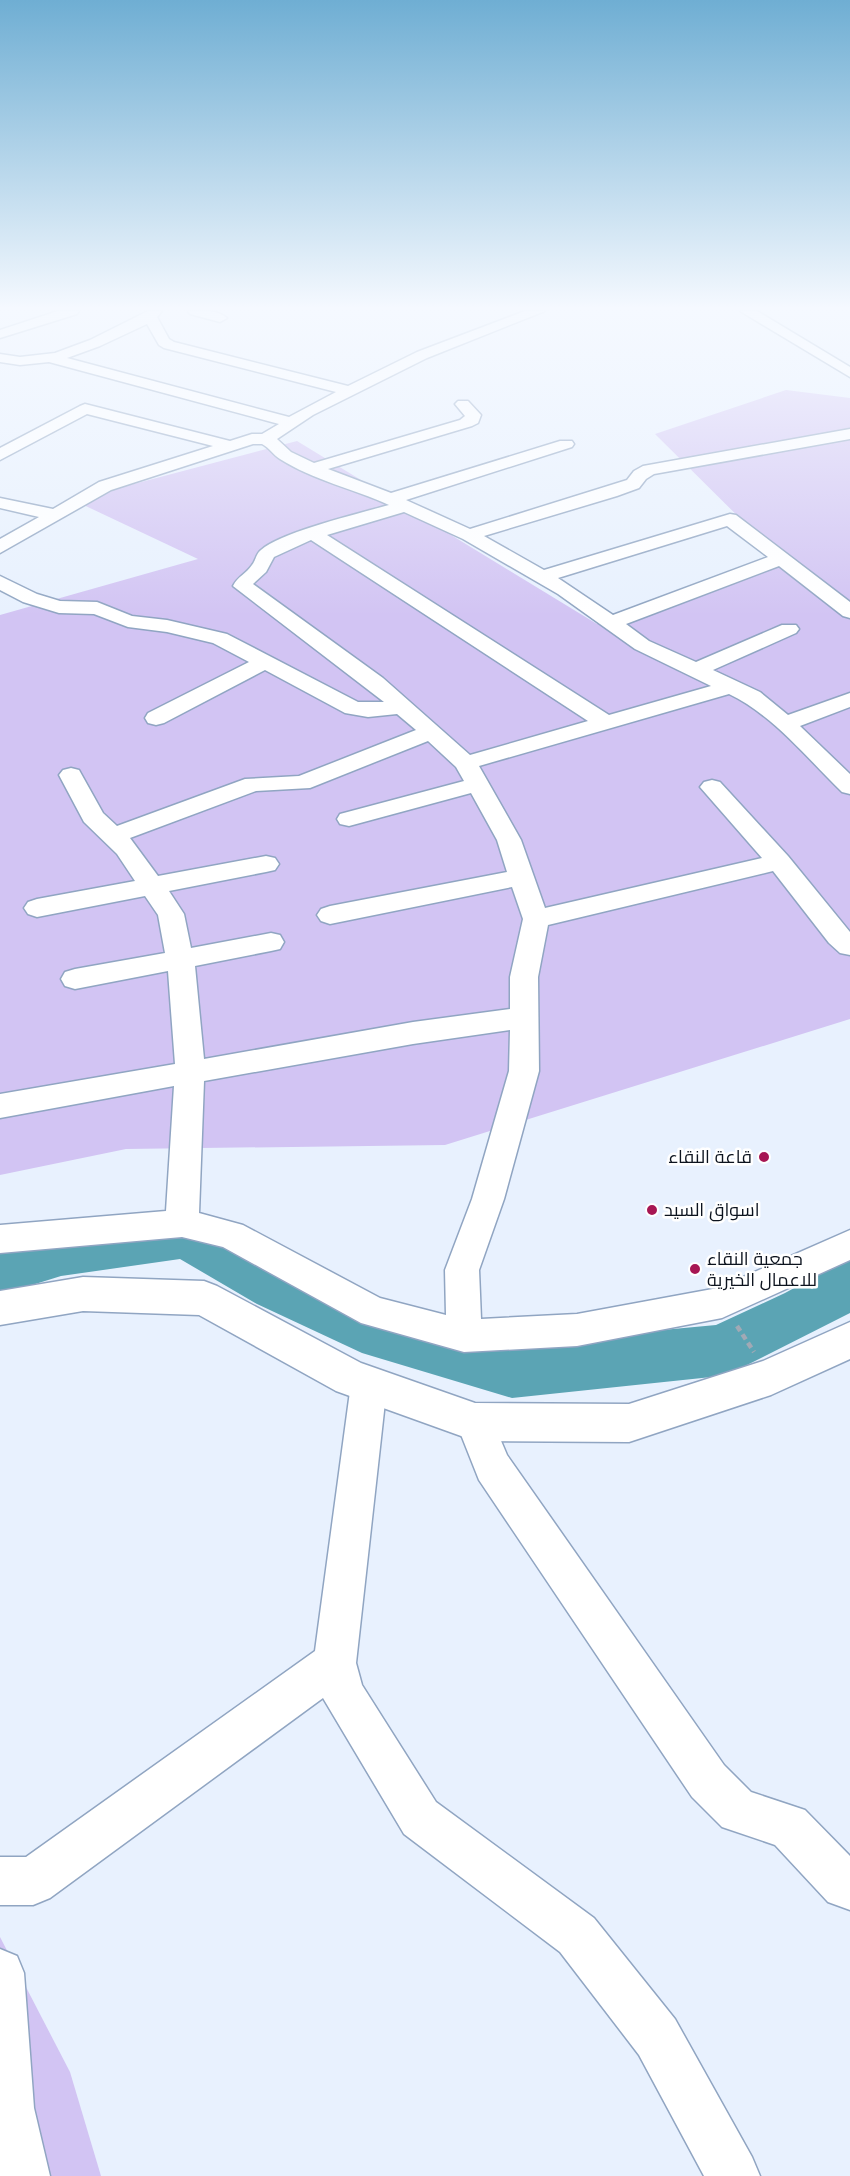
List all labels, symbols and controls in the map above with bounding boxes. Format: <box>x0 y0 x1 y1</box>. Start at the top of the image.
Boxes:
place label: قاعة النقاء <box>668 1146 752 1168</box>
marker: قاعة النقاء <box>757 1150 771 1164</box>
place label: اسواق السيد <box>664 1199 759 1222</box>
marker: اسواق السيد <box>645 1203 659 1217</box>
place label: جمعية النقاء للاعمال الخيرية <box>707 1248 817 1291</box>
marker: جمعية النقاء للاعمال الخيرية <box>688 1262 702 1276</box>

